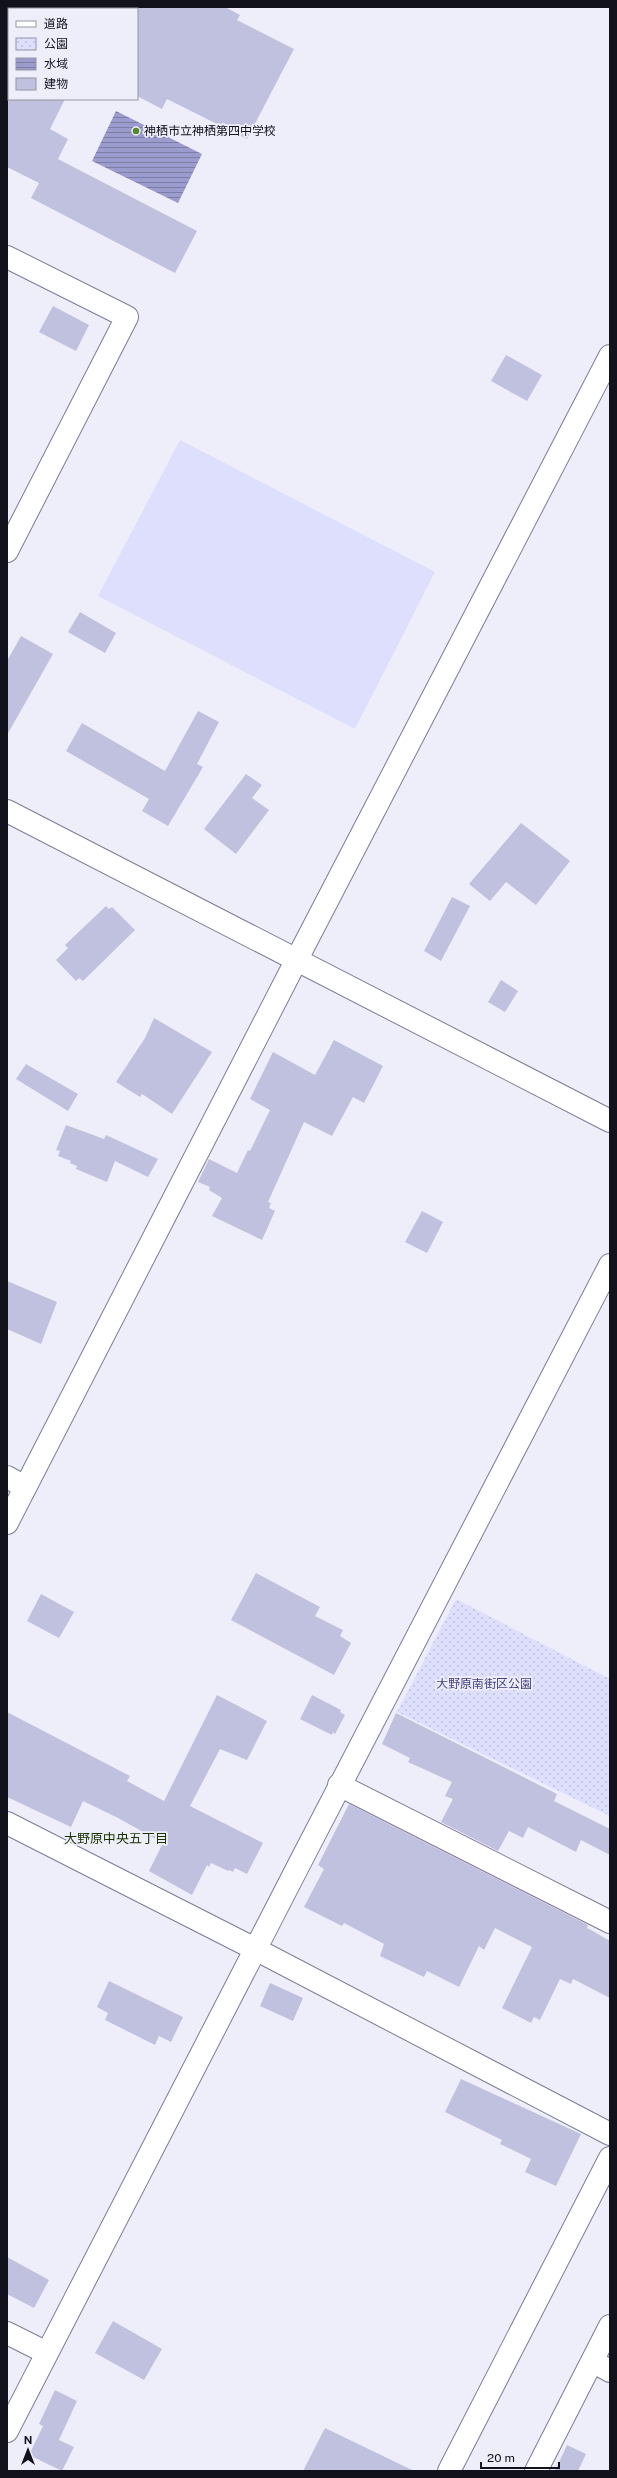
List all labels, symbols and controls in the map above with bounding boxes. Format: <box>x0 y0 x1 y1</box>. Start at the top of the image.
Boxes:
legend <box>8 8 138 100</box>
text: 道路 <box>44 17 68 31</box>
text: 公園 <box>44 37 68 51</box>
text: 水域 <box>44 57 68 71</box>
text: 建物 <box>44 77 68 91</box>
place label: 神栖市立神栖第四中学校 <box>144 124 276 138</box>
marker: 神栖市立神栖第四中学校 <box>131 126 141 136</box>
park label: 大野原南街区公園 <box>436 1677 532 1691</box>
district label: 大野原中央五丁目 <box>64 1831 168 1846</box>
north arrow <box>8 2430 48 2470</box>
text: N <box>24 2434 32 2446</box>
scale bar <box>481 2444 559 2470</box>
text: 20 m <box>487 2451 515 2465</box>

